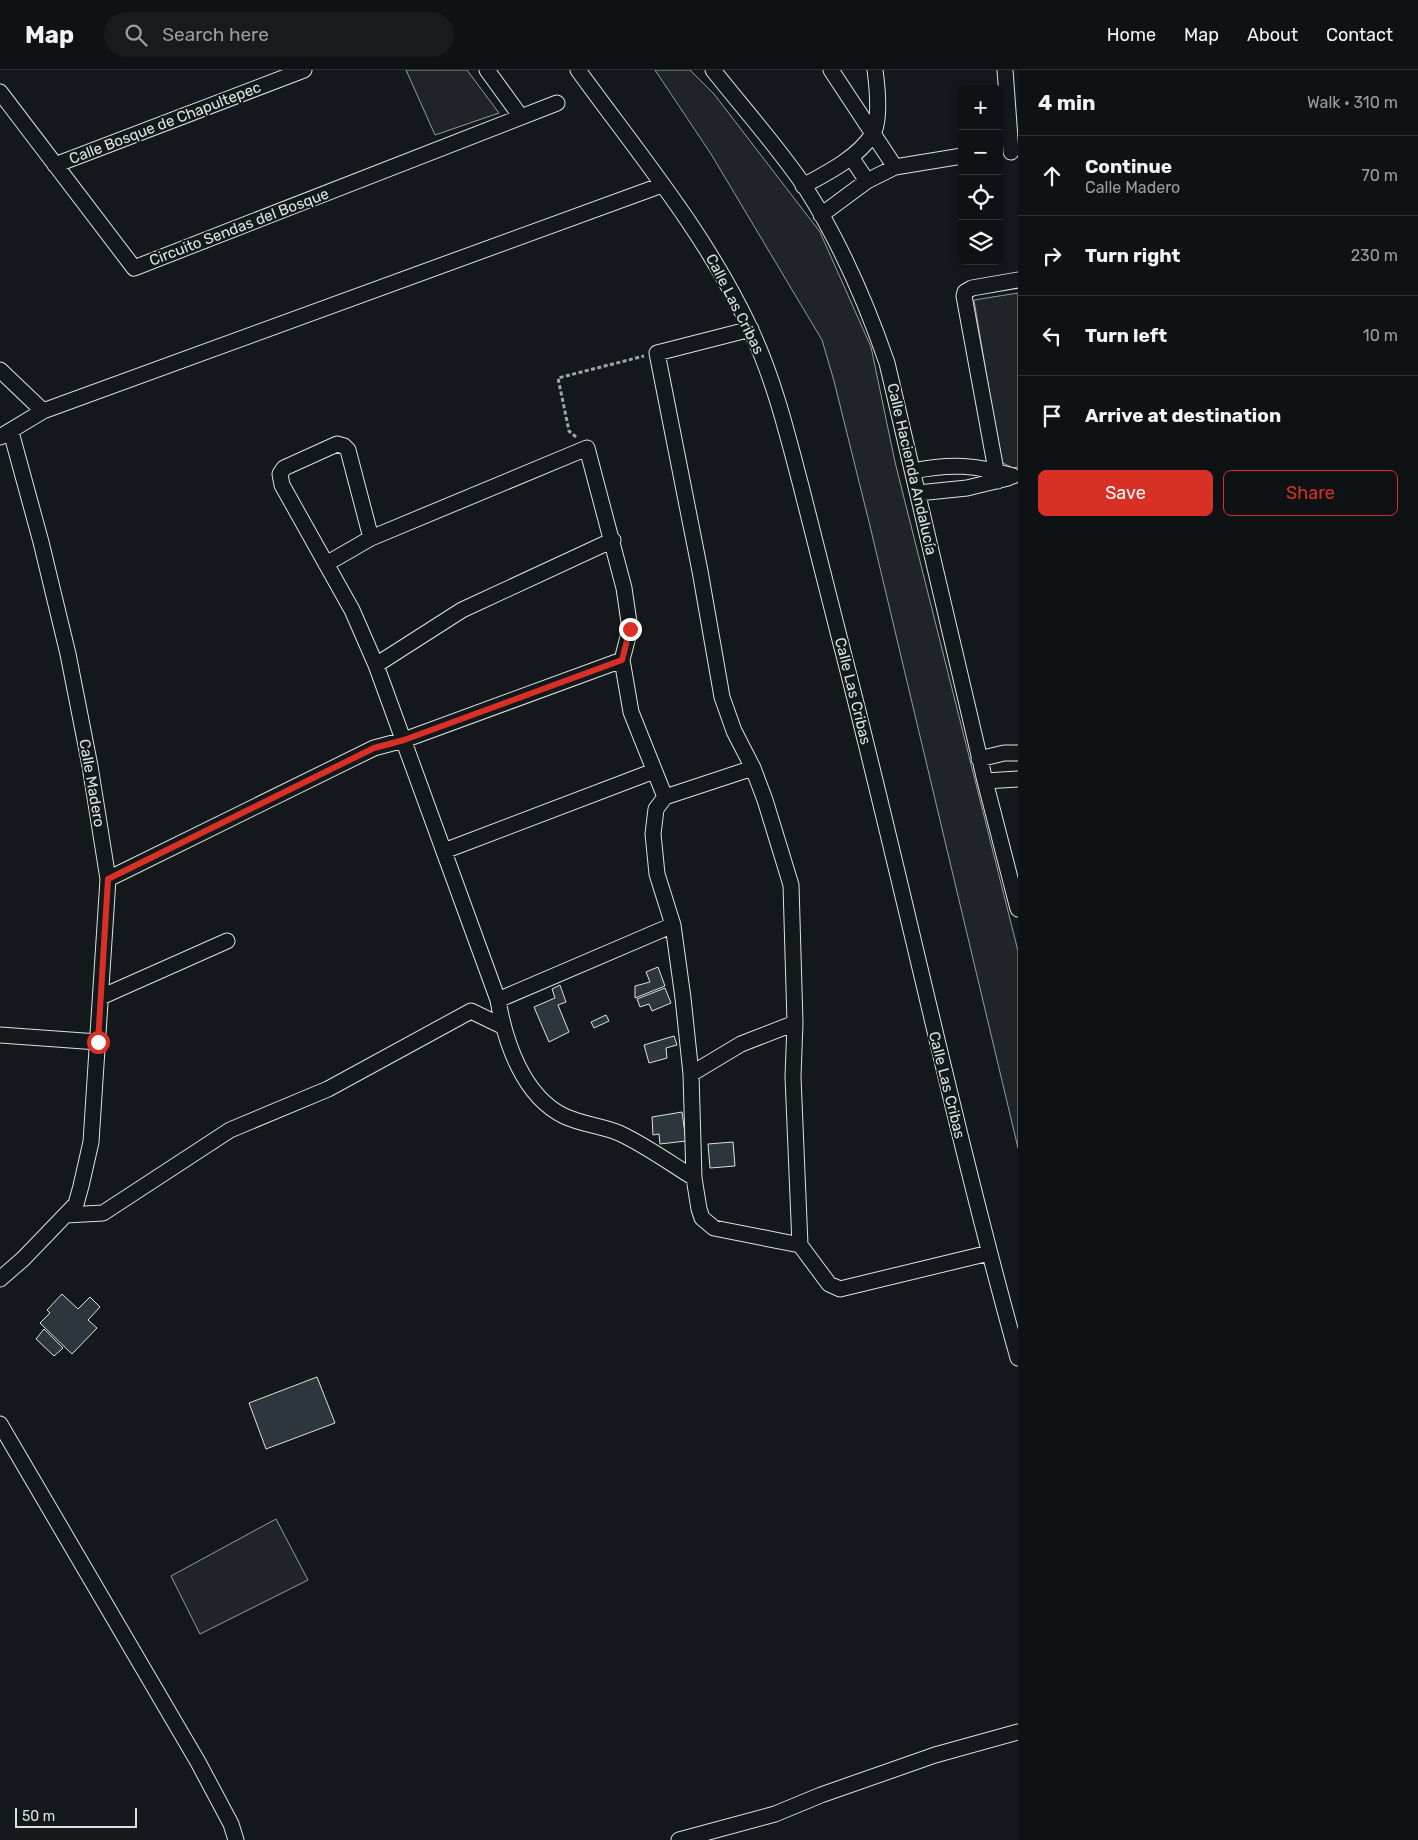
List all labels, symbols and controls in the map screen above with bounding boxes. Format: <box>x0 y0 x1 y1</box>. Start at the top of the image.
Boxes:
search box <box>104 12 454 57</box>
text: Map <box>25 21 74 49</box>
icon: search <box>122 21 150 49</box>
text: Search here <box>162 23 269 46</box>
text: Home <box>1107 24 1156 46</box>
text: Map <box>1184 24 1219 46</box>
text: About <box>1247 24 1298 46</box>
text: Contact <box>1326 24 1393 46</box>
street label: Calle Bosque de Chapultepec <box>67 78 263 168</box>
map controls <box>958 85 1003 265</box>
button: + <box>958 85 1003 130</box>
text: 4 min <box>1038 90 1096 115</box>
text: Walk · 310 m <box>1307 93 1398 112</box>
button: − <box>958 130 1003 175</box>
text: Continue <box>1085 155 1172 178</box>
icon: ahead <box>1038 162 1066 190</box>
text: 70 m <box>1361 166 1398 185</box>
button: locate <box>958 175 1003 220</box>
text: Calle Madero <box>1085 178 1180 197</box>
street label: Circuito Sendas del Bosque <box>147 184 331 270</box>
button: layers <box>958 220 1003 265</box>
icon: right <box>1038 242 1066 270</box>
text: Turn right <box>1085 244 1180 267</box>
text: 230 m <box>1351 246 1398 265</box>
street label: Calle Las Cribas <box>702 251 768 357</box>
icon: left <box>1038 322 1066 350</box>
text: Turn left <box>1085 324 1167 347</box>
text: 10 m <box>1363 326 1398 345</box>
street label: Calle Hacienda Andalucía <box>883 381 941 557</box>
icon: arrive <box>1038 402 1066 430</box>
text: Arrive at destination <box>1085 404 1281 427</box>
button: Save <box>1038 470 1213 516</box>
button: Share <box>1223 470 1398 516</box>
route end <box>619 618 642 641</box>
street label: Calle Las Cribas <box>831 636 875 747</box>
street label: Calle Madero <box>75 737 109 829</box>
street label: Calle Las Cribas <box>925 1030 969 1141</box>
route start <box>87 1031 110 1054</box>
scale bar <box>15 1805 138 1828</box>
text: 50 m <box>22 1808 55 1825</box>

